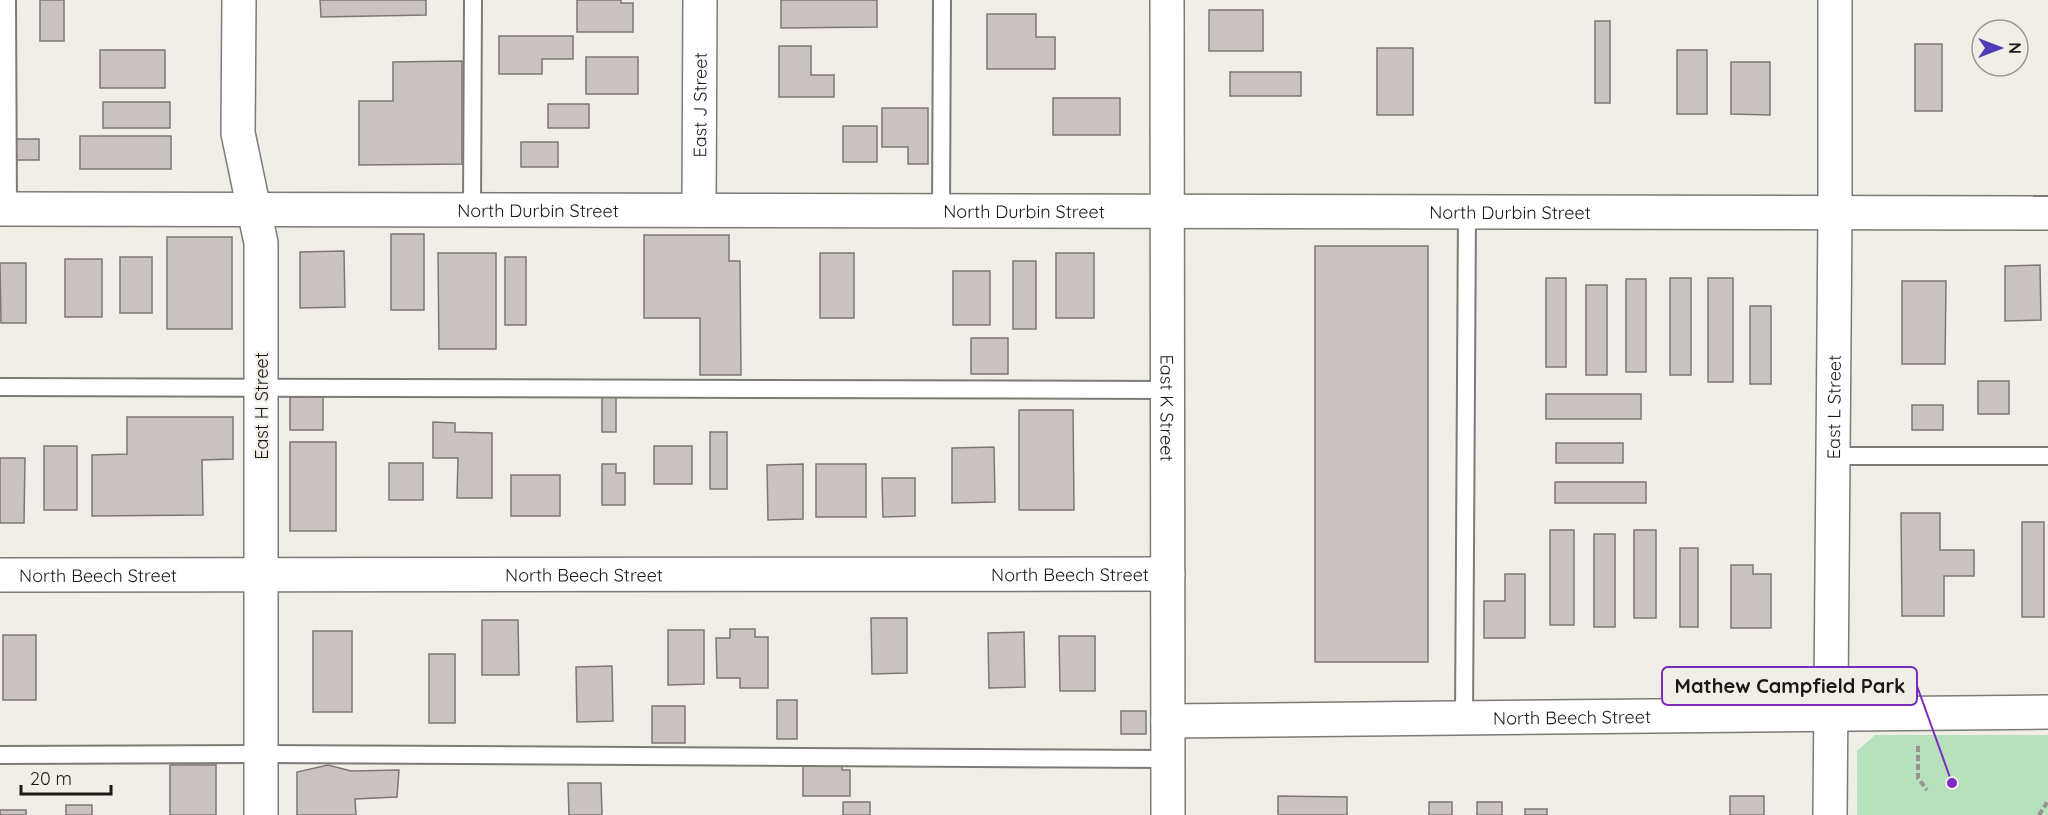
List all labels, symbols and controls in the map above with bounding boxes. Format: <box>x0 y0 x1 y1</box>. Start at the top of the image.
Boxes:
north arrow <box>1970 18 2030 78</box>
text: N <box>2005 42 2025 54</box>
street label: East J Street <box>688 52 711 158</box>
street label: North Durbin Street <box>457 198 619 222</box>
street label: North Durbin Street <box>943 199 1105 223</box>
street label: North Durbin Street <box>1429 200 1591 224</box>
street label: East H Street <box>250 352 273 460</box>
street label: East K Street <box>1156 355 1179 461</box>
street label: East L Street <box>1821 355 1845 459</box>
street label: North Beech Street <box>19 563 177 586</box>
street label: North Beech Street <box>505 563 663 586</box>
street label: North Beech Street <box>991 563 1149 586</box>
callout: Mathew Campfield Park <box>1662 667 1917 705</box>
text: Mathew Campfield Park <box>1675 673 1905 698</box>
street label: North Beech Street <box>1493 705 1651 729</box>
scale bar <box>21 758 111 796</box>
text: 20 m <box>30 767 72 790</box>

